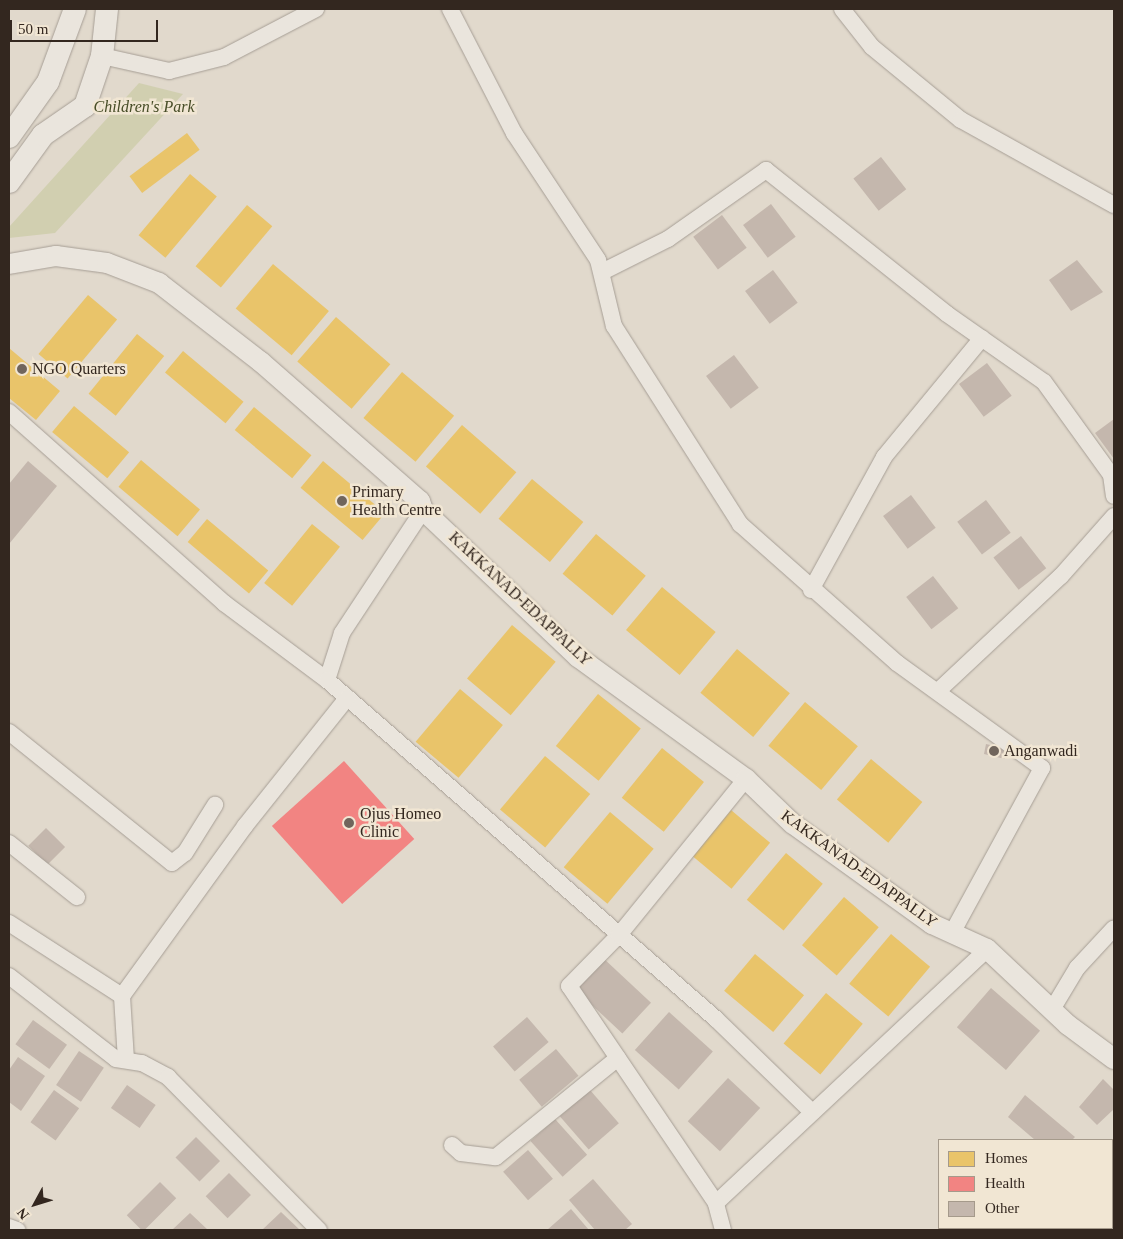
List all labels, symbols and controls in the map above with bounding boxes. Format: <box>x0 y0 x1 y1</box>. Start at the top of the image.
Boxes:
scale bar <box>12 10 160 42</box>
text: 50 m <box>18 21 48 37</box>
park label: Children's Park <box>93 97 195 117</box>
place label: NGO Quarters <box>32 359 126 379</box>
marker: NGO Quarters <box>16 363 28 375</box>
place label: Primary Health Centre <box>352 482 441 520</box>
marker: Primary Health Centre <box>336 495 348 507</box>
street label: KAKKANAD-EDAPPALLY <box>445 528 595 670</box>
place label: Anganwadi <box>1004 741 1078 761</box>
marker: Anganwadi <box>988 745 1000 757</box>
place label: Ojus Homeo Clinic <box>360 804 441 842</box>
street label: KAKKANAD-EDAPPALLY <box>777 806 941 932</box>
marker: Ojus Homeo Clinic <box>342 816 356 830</box>
legend <box>938 1139 1113 1229</box>
text: Homes <box>985 1150 1028 1166</box>
text: Health <box>985 1175 1025 1191</box>
north arrow <box>10 1179 60 1229</box>
text: Other <box>985 1200 1019 1216</box>
text: N <box>14 1205 32 1222</box>

